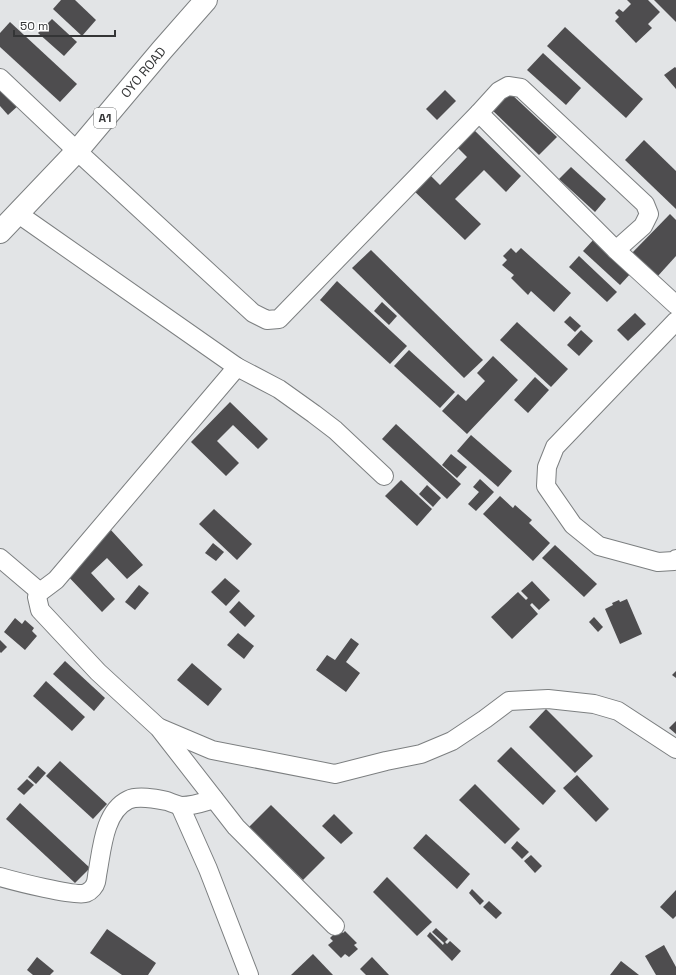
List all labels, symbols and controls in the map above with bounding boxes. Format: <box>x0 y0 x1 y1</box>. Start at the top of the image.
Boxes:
scale bar <box>14 12 115 38</box>
text: 50 m <box>20 18 48 34</box>
street label: OYO ROAD <box>117 43 170 101</box>
road number: A1 <box>94 108 116 128</box>

